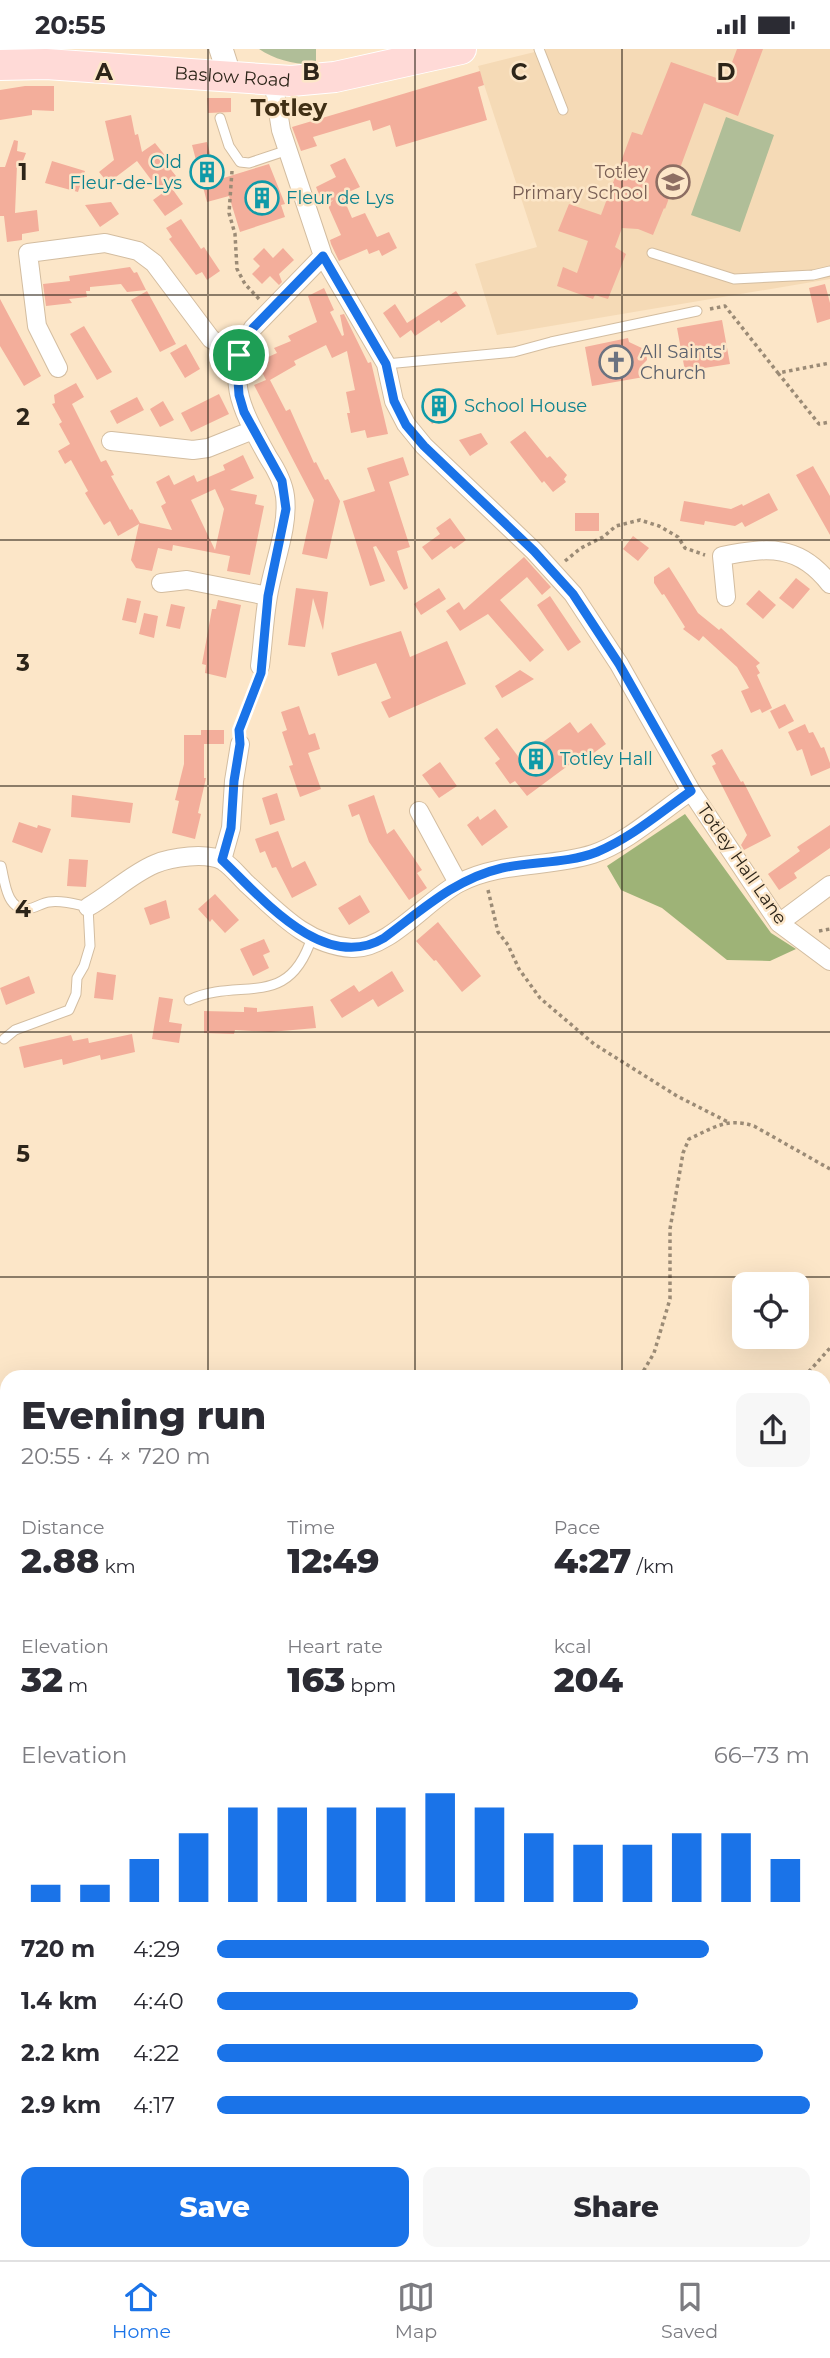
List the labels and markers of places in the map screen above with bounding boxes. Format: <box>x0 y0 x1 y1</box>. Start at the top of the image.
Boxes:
place label: Old Fleur-de-Lys <box>70 151 182 194</box>
building icon: Old Fleur-de-Lys <box>188 153 226 191</box>
place label: Totley Primary School <box>512 161 648 204</box>
school or university icon: Totley Primary School <box>654 163 692 201</box>
building icon: Fleur de Lys <box>243 179 281 217</box>
place label: Fleur de Lys <box>286 187 394 209</box>
pin <box>209 325 269 385</box>
place label: All Saints' Church <box>640 341 726 384</box>
church icon: All Saints' Church <box>597 343 635 381</box>
building icon: School House <box>420 387 458 425</box>
place label: School House <box>464 395 587 417</box>
building icon: Totley Hall <box>517 740 555 778</box>
place label: Totley Hall <box>560 748 653 770</box>

